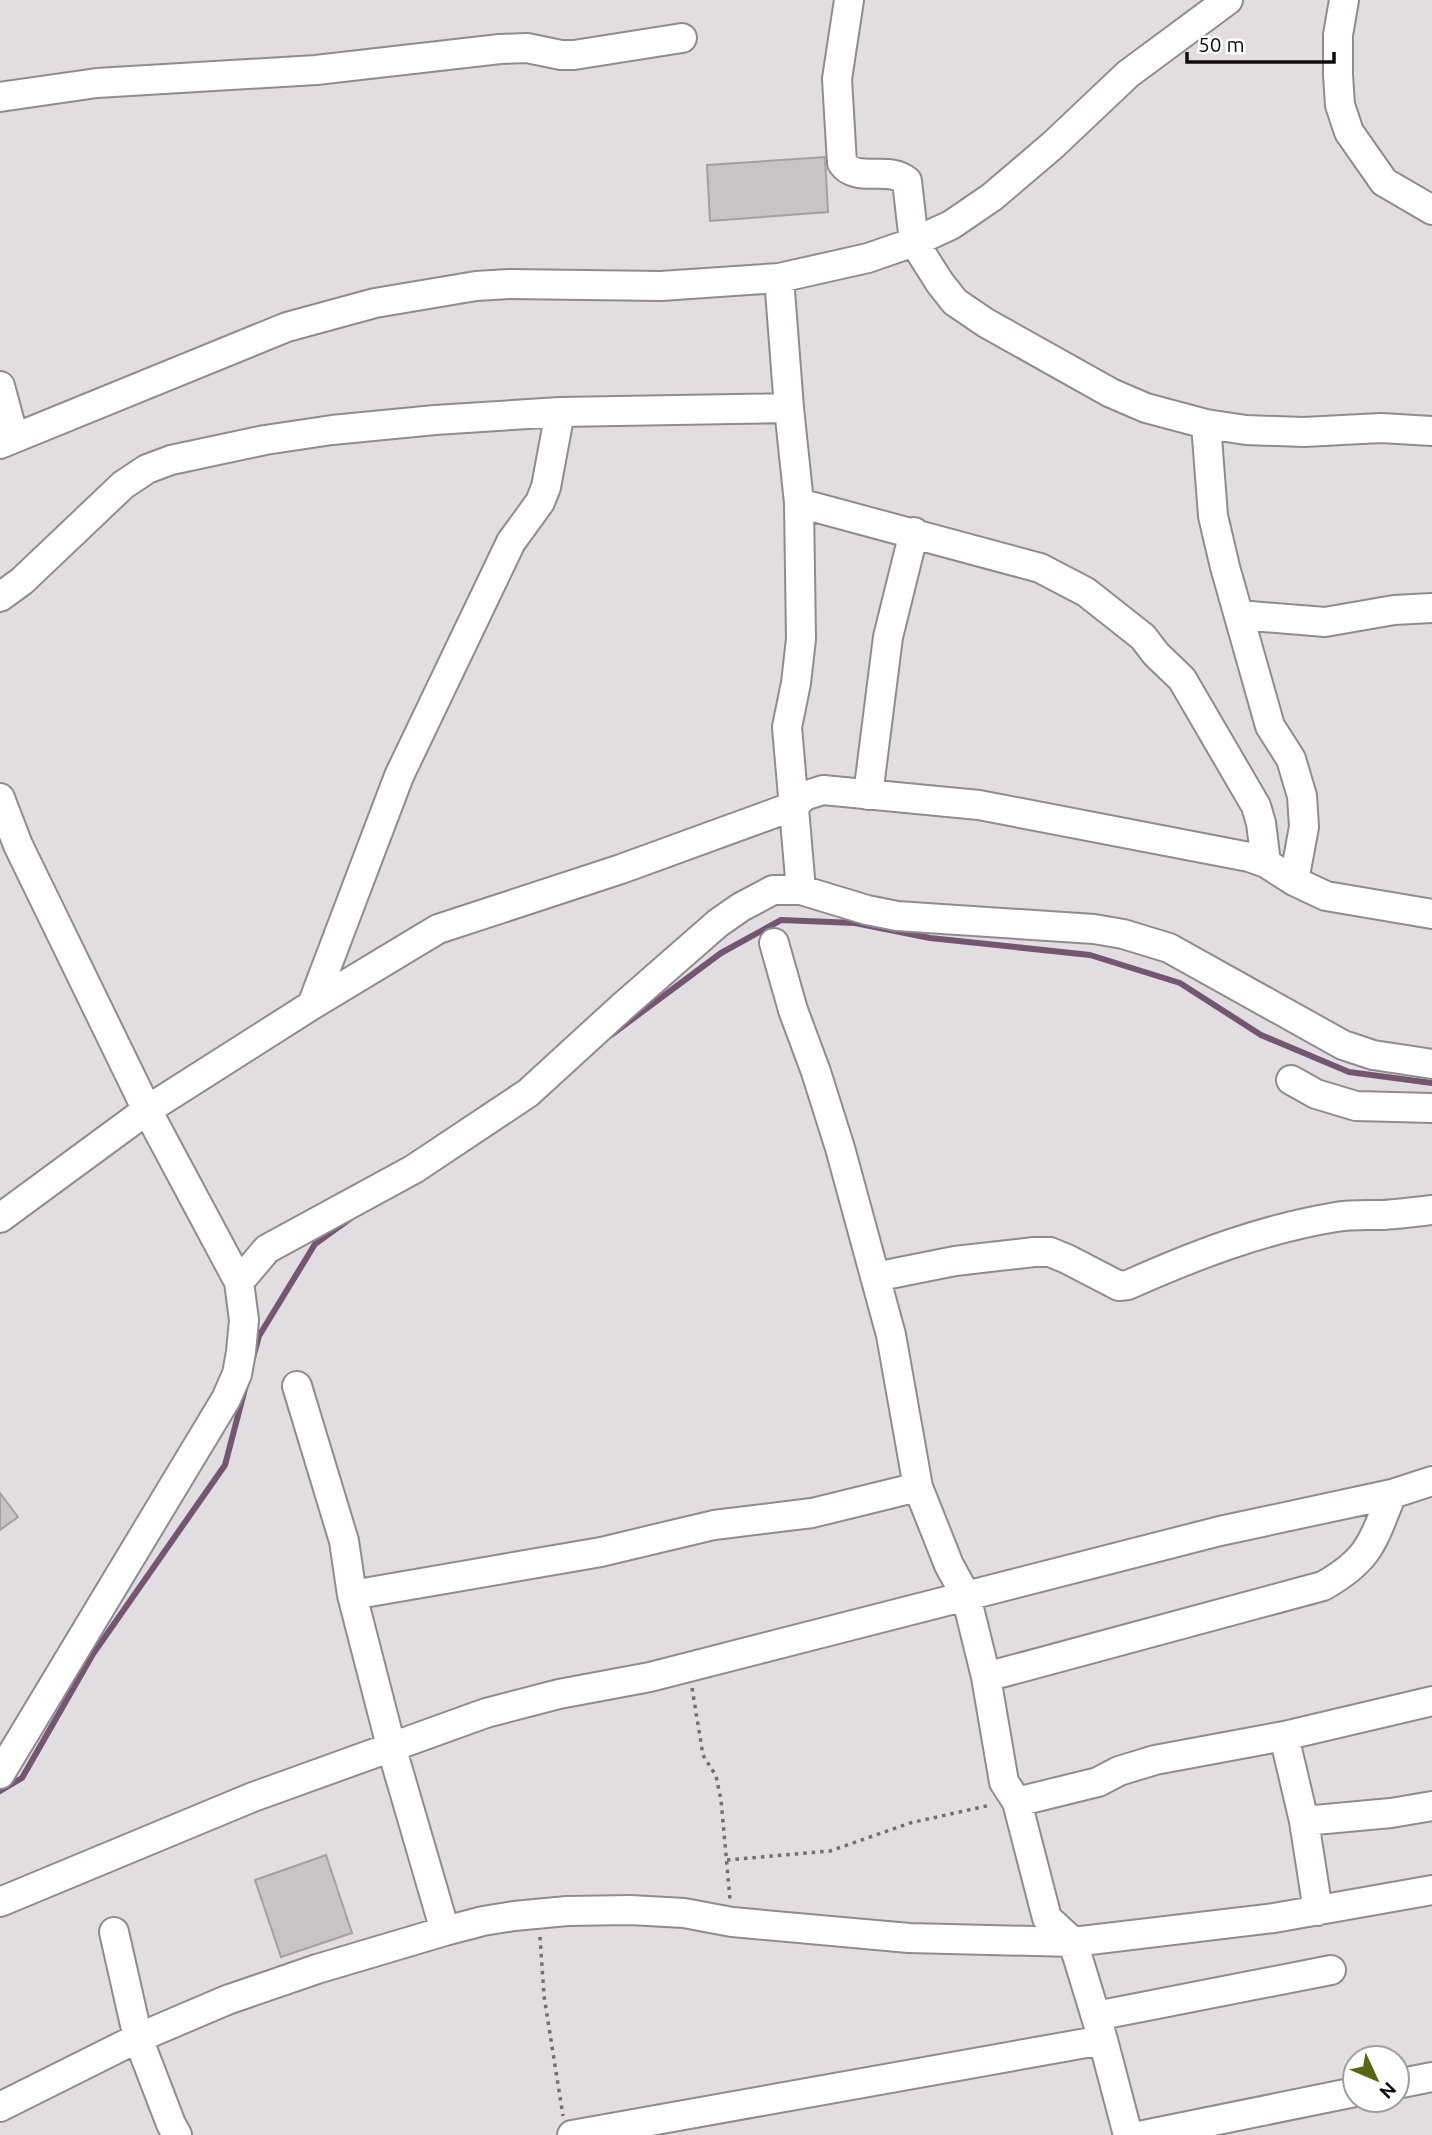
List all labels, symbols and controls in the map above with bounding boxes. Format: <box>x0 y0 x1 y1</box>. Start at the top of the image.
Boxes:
scale bar <box>1187 21 1334 65</box>
text: 50 m <box>1198 32 1245 56</box>
north arrow <box>1341 2044 1411 2114</box>
text: N <box>1375 2078 1401 2104</box>

